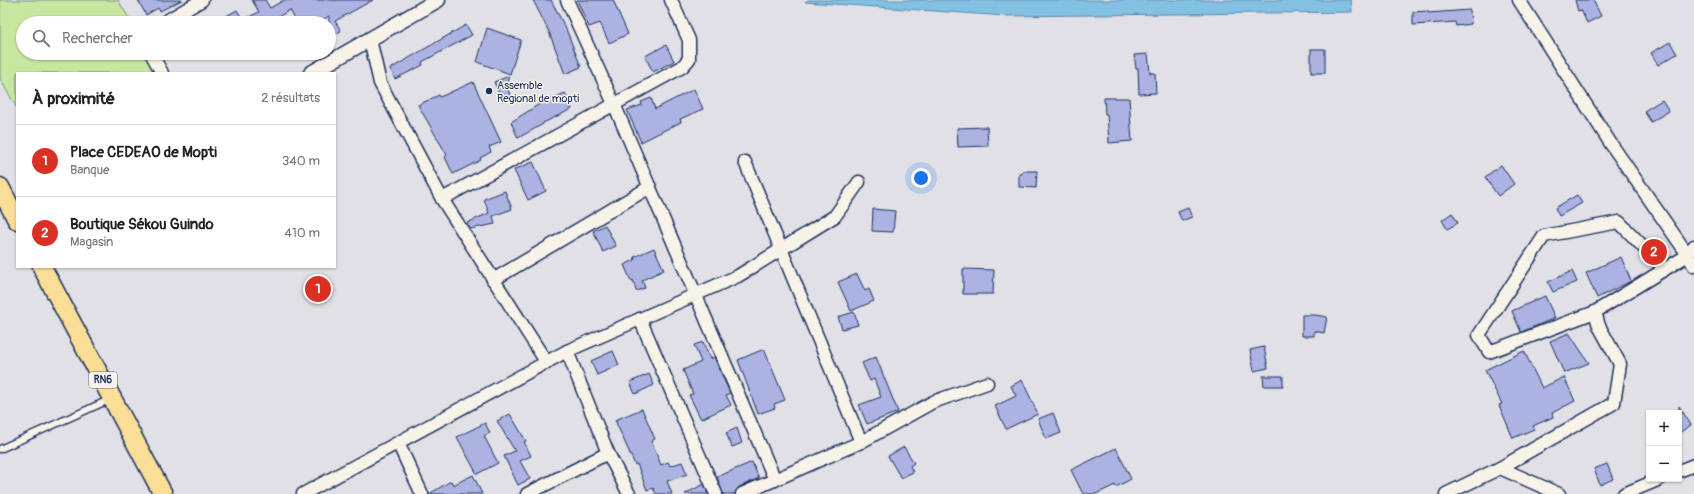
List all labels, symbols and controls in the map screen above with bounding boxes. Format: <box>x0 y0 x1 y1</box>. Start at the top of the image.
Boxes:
search box <box>16 16 336 60</box>
icon: search <box>30 27 52 49</box>
text: Rechercher <box>62 29 133 48</box>
place label: Assemble Regional de mopti <box>497 79 579 105</box>
marker: Assemble Regional de mopti <box>484 86 494 96</box>
text: À proximité <box>32 88 115 109</box>
text: 2 résultats <box>261 90 320 106</box>
text: Place CEDEAO de Mopti <box>70 143 217 162</box>
text: 1 <box>42 153 48 169</box>
text: 340 m <box>282 153 320 169</box>
text: Banque <box>70 162 109 178</box>
your location <box>911 168 931 188</box>
text: Boutique Sékou Guindo <box>70 215 213 234</box>
text: 2 <box>41 225 49 241</box>
text: 410 m <box>284 225 320 241</box>
text: Magasin <box>70 234 113 250</box>
pin: 2 <box>1641 237 1667 267</box>
pin: 1 <box>305 274 331 304</box>
road number: RN6 <box>89 372 117 388</box>
map controls <box>1646 410 1682 482</box>
button: + <box>1646 410 1682 446</box>
button: − <box>1646 446 1682 482</box>

